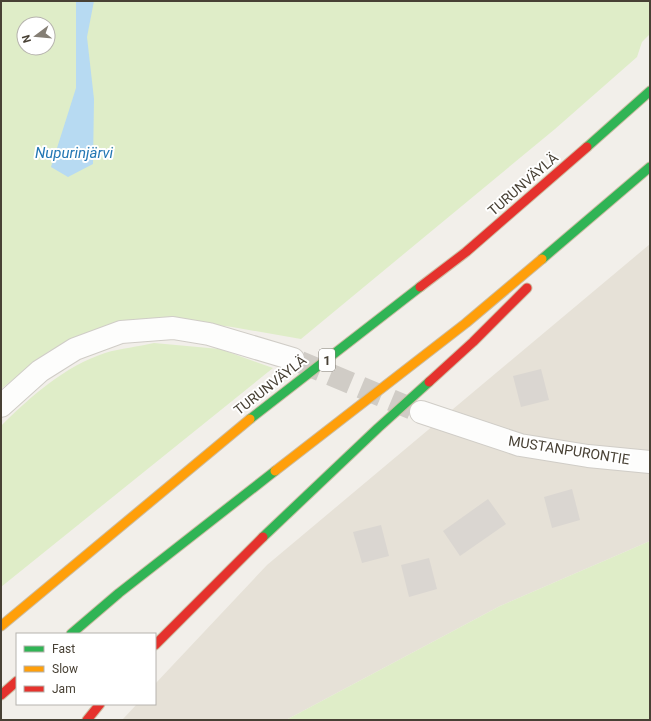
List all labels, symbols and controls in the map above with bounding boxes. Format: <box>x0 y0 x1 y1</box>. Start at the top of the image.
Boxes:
north arrow <box>16 16 56 56</box>
text: N <box>19 33 34 44</box>
water label: Nupurinjärvi <box>35 144 114 162</box>
street label: TURUNVÄYLÄ <box>485 149 561 219</box>
road number: 1 <box>319 349 335 371</box>
street label: TURUNVÄYLÄ <box>231 352 309 418</box>
street label: MUSTANPURONTIE <box>507 433 631 467</box>
legend <box>16 633 156 705</box>
text: Fast <box>52 642 75 656</box>
text: Slow <box>52 662 78 676</box>
text: Jam <box>52 682 76 696</box>

